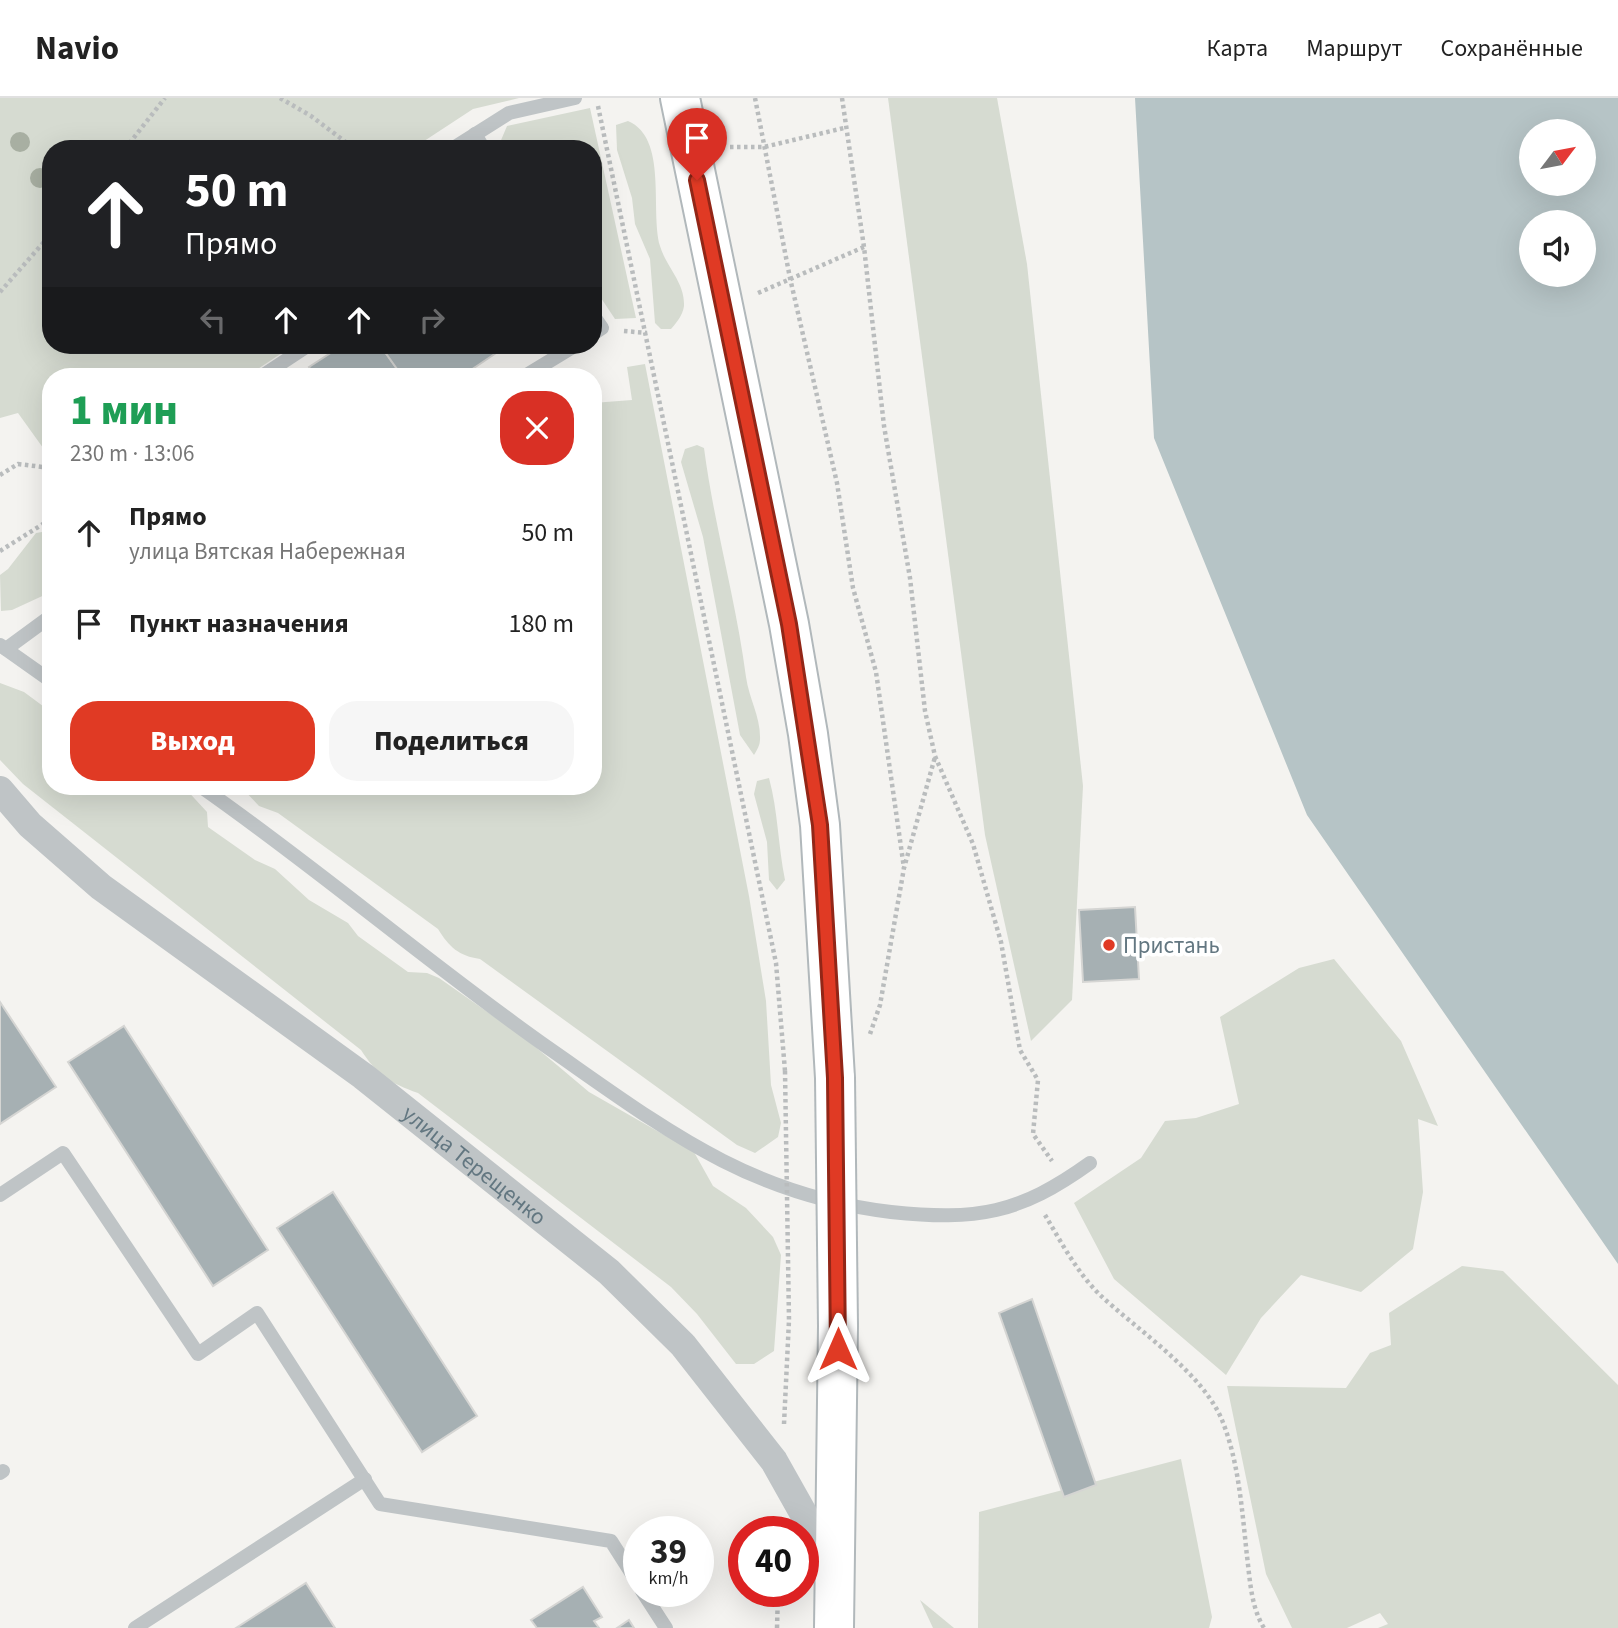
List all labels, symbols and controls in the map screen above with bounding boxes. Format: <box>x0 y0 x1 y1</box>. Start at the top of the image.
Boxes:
text: Navio <box>35 25 119 72</box>
text: Карта <box>1207 31 1268 66</box>
text: Маршрут <box>1306 31 1402 66</box>
text: Сохранённые <box>1440 31 1583 66</box>
pin <box>667 108 727 180</box>
icon: arrive <box>678 119 716 157</box>
north arrow <box>1519 119 1596 196</box>
map controls <box>1519 119 1596 287</box>
text: 50 m <box>185 156 289 226</box>
icon: ahead <box>70 168 161 259</box>
button: sound <box>1519 210 1596 287</box>
text: Прямо <box>185 221 277 267</box>
icon: left <box>194 301 232 339</box>
icon: ahead <box>267 301 305 339</box>
icon: ahead <box>340 301 378 339</box>
icon: right <box>413 301 451 339</box>
text: 1 мин <box>70 381 178 441</box>
button: close <box>500 391 574 465</box>
text: 230 m · 13:06 <box>70 437 194 470</box>
text: Прямо <box>129 498 207 535</box>
icon: ahead <box>70 514 108 552</box>
text: 50 m <box>521 514 574 551</box>
text: улица Вятская Набережная <box>129 535 406 568</box>
icon: arrive <box>70 605 108 643</box>
text: Пункт назначения <box>129 605 349 642</box>
text: 180 m <box>508 605 574 642</box>
button: Выход <box>70 701 315 781</box>
button: Поделиться <box>329 701 574 781</box>
place label: Пристань <box>1123 929 1220 962</box>
marker: Пристань <box>1101 937 1117 953</box>
street label: улица Терещенко <box>395 1097 554 1233</box>
position arrow <box>801 1312 875 1386</box>
speed limit sign: 40 <box>728 1516 819 1607</box>
text: 39 <box>650 1527 687 1577</box>
text: km/h <box>649 1566 688 1591</box>

